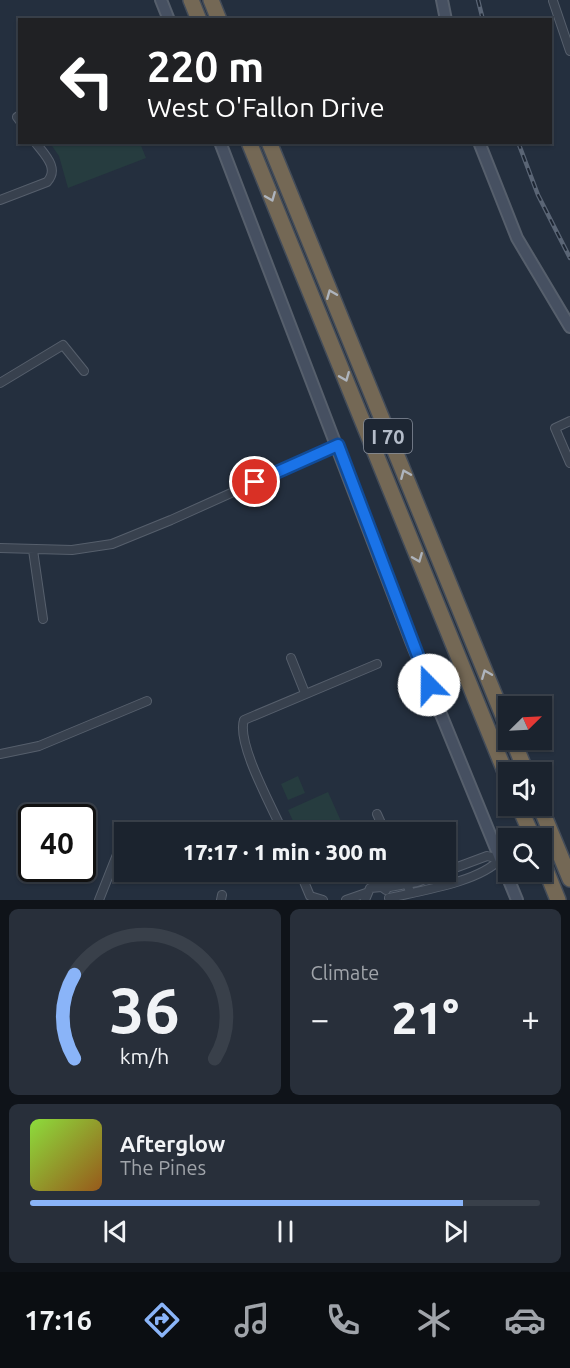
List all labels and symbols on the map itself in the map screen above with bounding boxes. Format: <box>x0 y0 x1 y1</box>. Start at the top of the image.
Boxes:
one-way arrow <box>264 190 276 201</box>
one-way arrow <box>326 289 338 300</box>
one-way arrow <box>338 371 350 382</box>
road number: I 70 <box>364 419 412 453</box>
pin <box>229 456 280 507</box>
one-way arrow <box>400 470 412 481</box>
one-way arrow <box>411 552 423 563</box>
position arrow <box>397 653 461 717</box>
one-way arrow <box>481 670 493 681</box>
north arrow <box>498 696 552 750</box>
speed limit sign: 40 <box>18 804 96 882</box>

